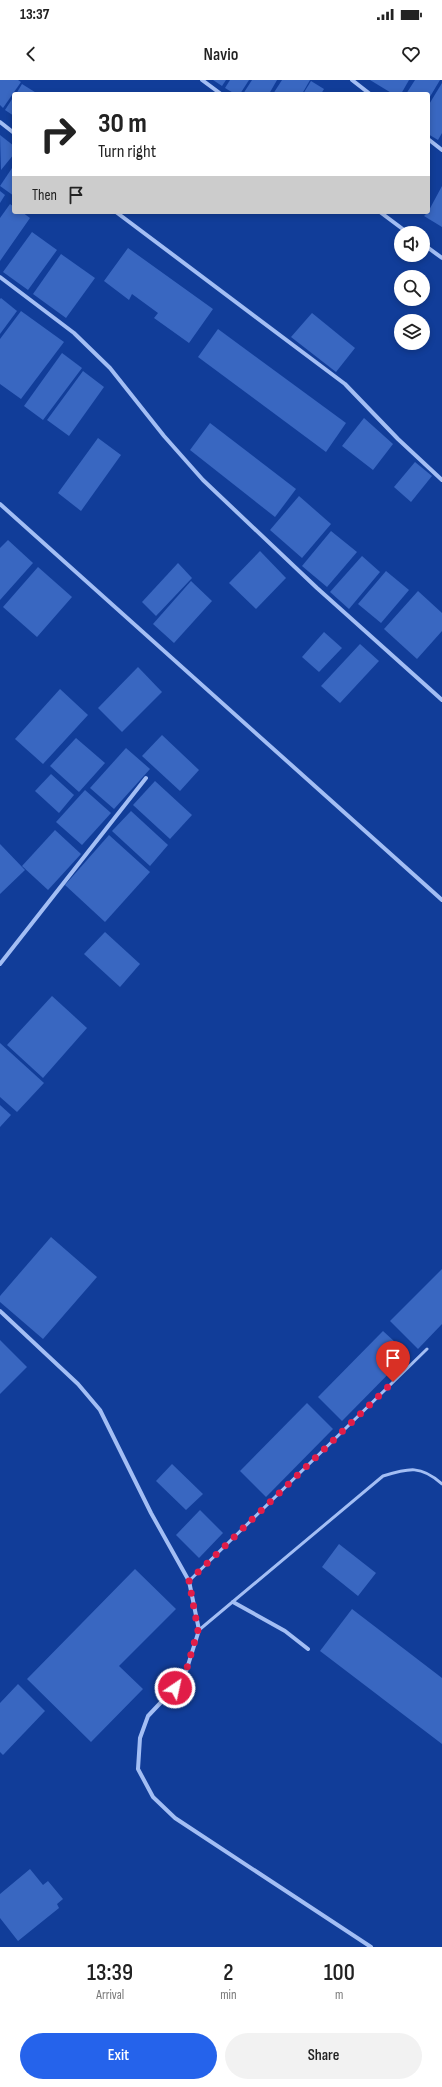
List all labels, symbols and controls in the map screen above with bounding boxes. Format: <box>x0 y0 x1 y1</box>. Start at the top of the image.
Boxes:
text: 13:37 <box>20 5 49 24</box>
icon: back <box>20 43 42 65</box>
icon: heart <box>400 43 422 65</box>
text: Navio <box>204 44 239 65</box>
text: 30 m <box>98 107 147 140</box>
icon: right <box>32 108 84 160</box>
text: Turn right <box>98 141 156 162</box>
icon: arrive <box>65 184 87 206</box>
text: Then <box>32 186 57 205</box>
map controls <box>394 226 430 350</box>
button: sound <box>394 226 430 262</box>
button: search <box>394 270 430 306</box>
button: layers <box>394 314 430 350</box>
pin <box>376 1341 410 1382</box>
icon: arrive <box>382 1347 404 1369</box>
position arrow <box>154 1667 196 1709</box>
text: 13:39 <box>87 1958 133 1987</box>
text: 2 <box>223 1958 233 1987</box>
text: 100 <box>324 1958 355 1987</box>
text: Arrival <box>96 1987 124 2003</box>
text: min <box>220 1987 237 2003</box>
text: m <box>335 1987 343 2003</box>
button: Exit <box>20 2033 217 2079</box>
button: Share <box>225 2033 422 2079</box>

